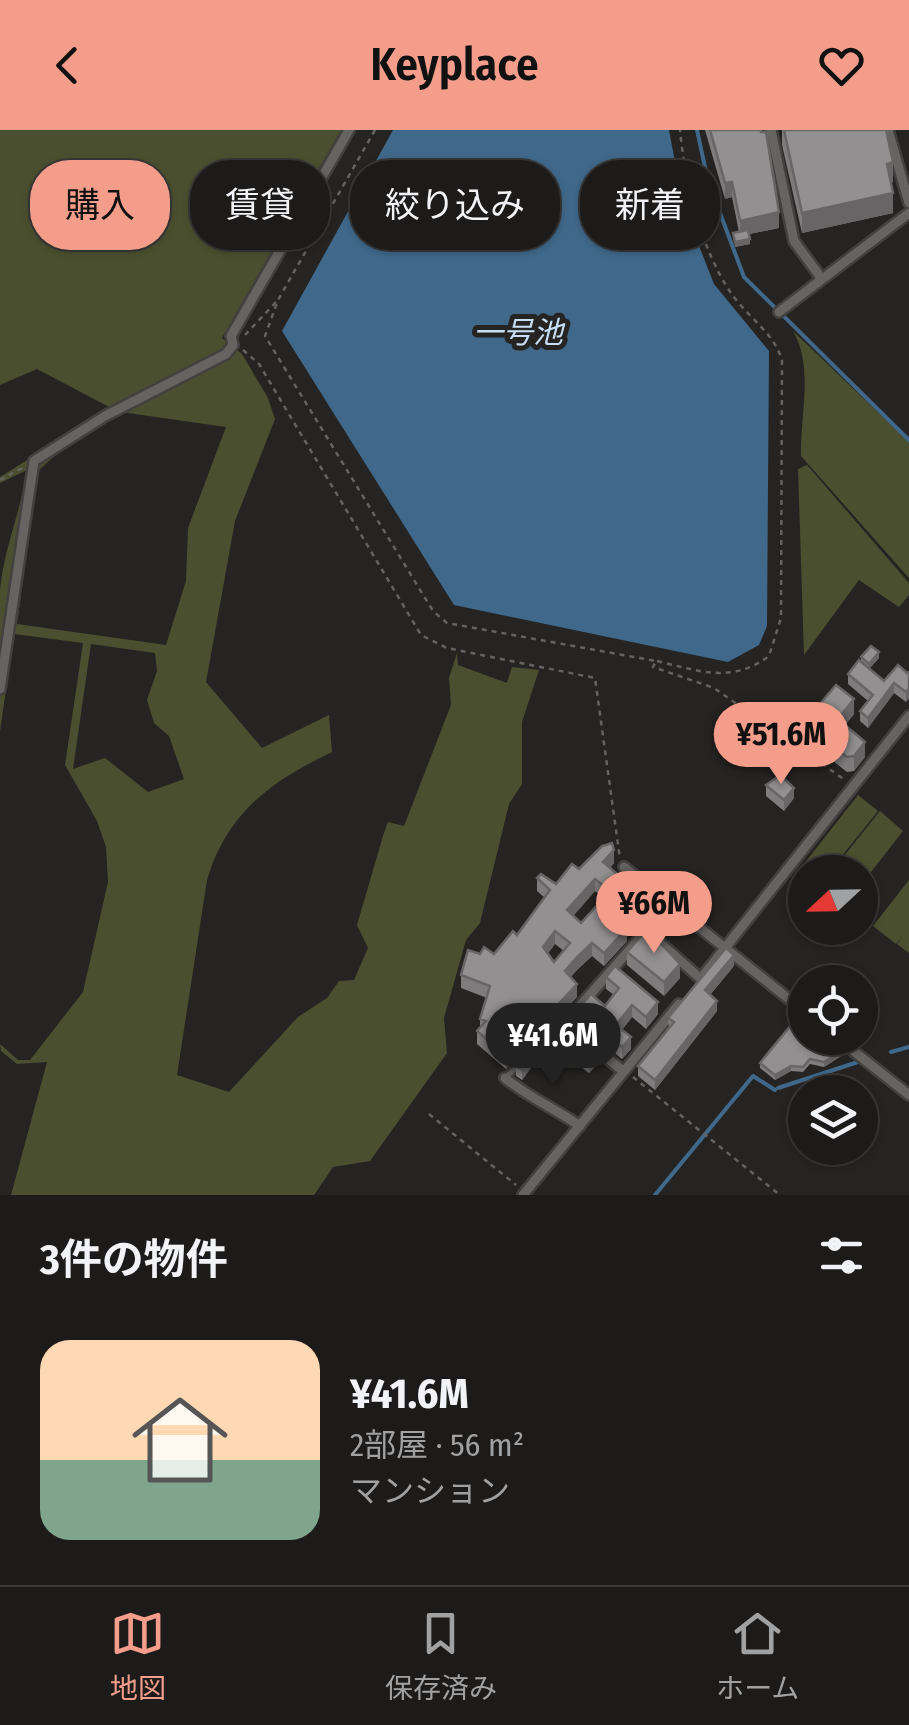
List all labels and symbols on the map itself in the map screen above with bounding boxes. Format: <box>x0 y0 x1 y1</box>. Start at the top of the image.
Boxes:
water label: 一号池 <box>473 315 566 351</box>
pin: ¥51.6M <box>700 702 862 787</box>
north arrow <box>788 855 878 945</box>
pin: ¥66M <box>595 871 713 956</box>
pin: ¥41.6M <box>472 1003 634 1088</box>

